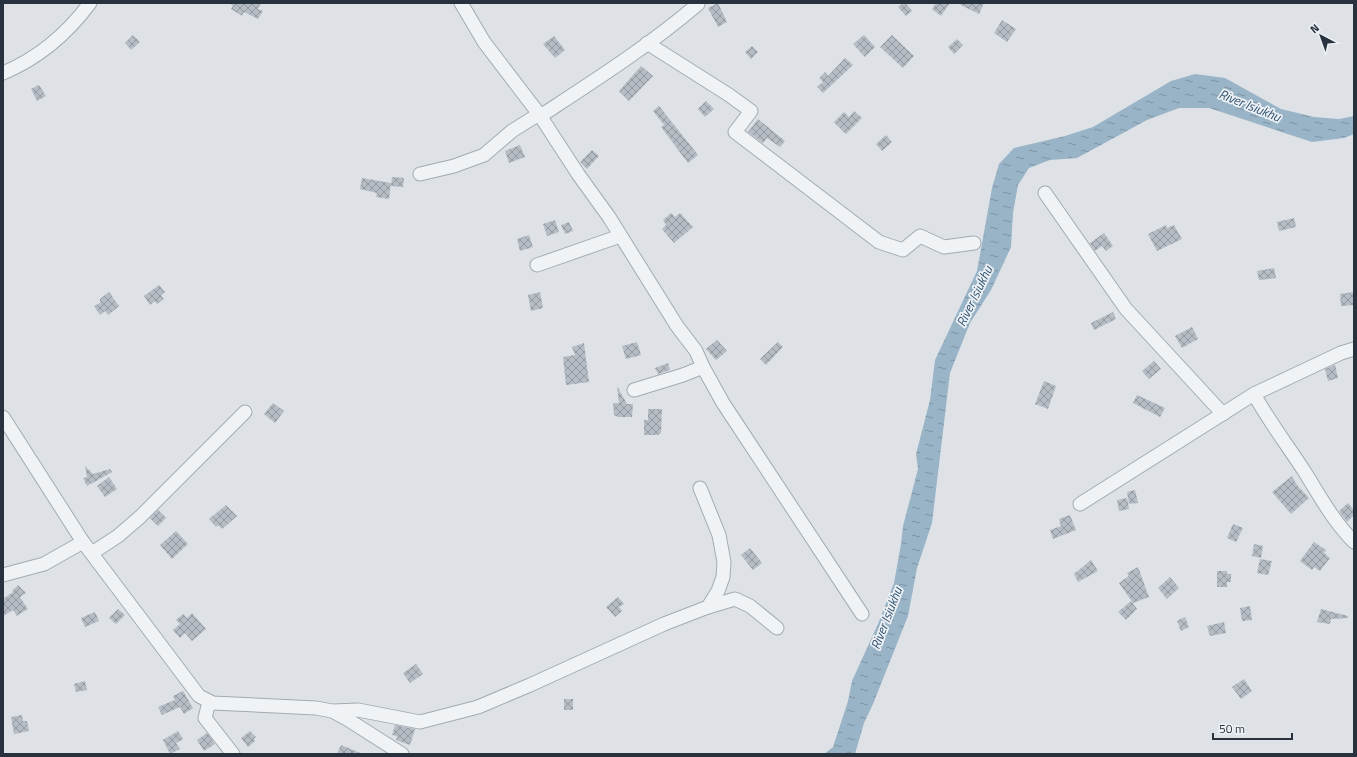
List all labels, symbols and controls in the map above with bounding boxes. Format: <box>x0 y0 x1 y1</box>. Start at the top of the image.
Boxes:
north arrow <box>1301 16 1341 56</box>
text: N <box>1306 20 1323 37</box>
water label: River Isiukhu <box>1216 84 1285 127</box>
water label: River Isiukhu <box>951 261 998 330</box>
water label: River Isiukhu <box>865 583 908 652</box>
scale bar <box>1213 715 1292 741</box>
text: 50 m <box>1219 719 1245 738</box>

